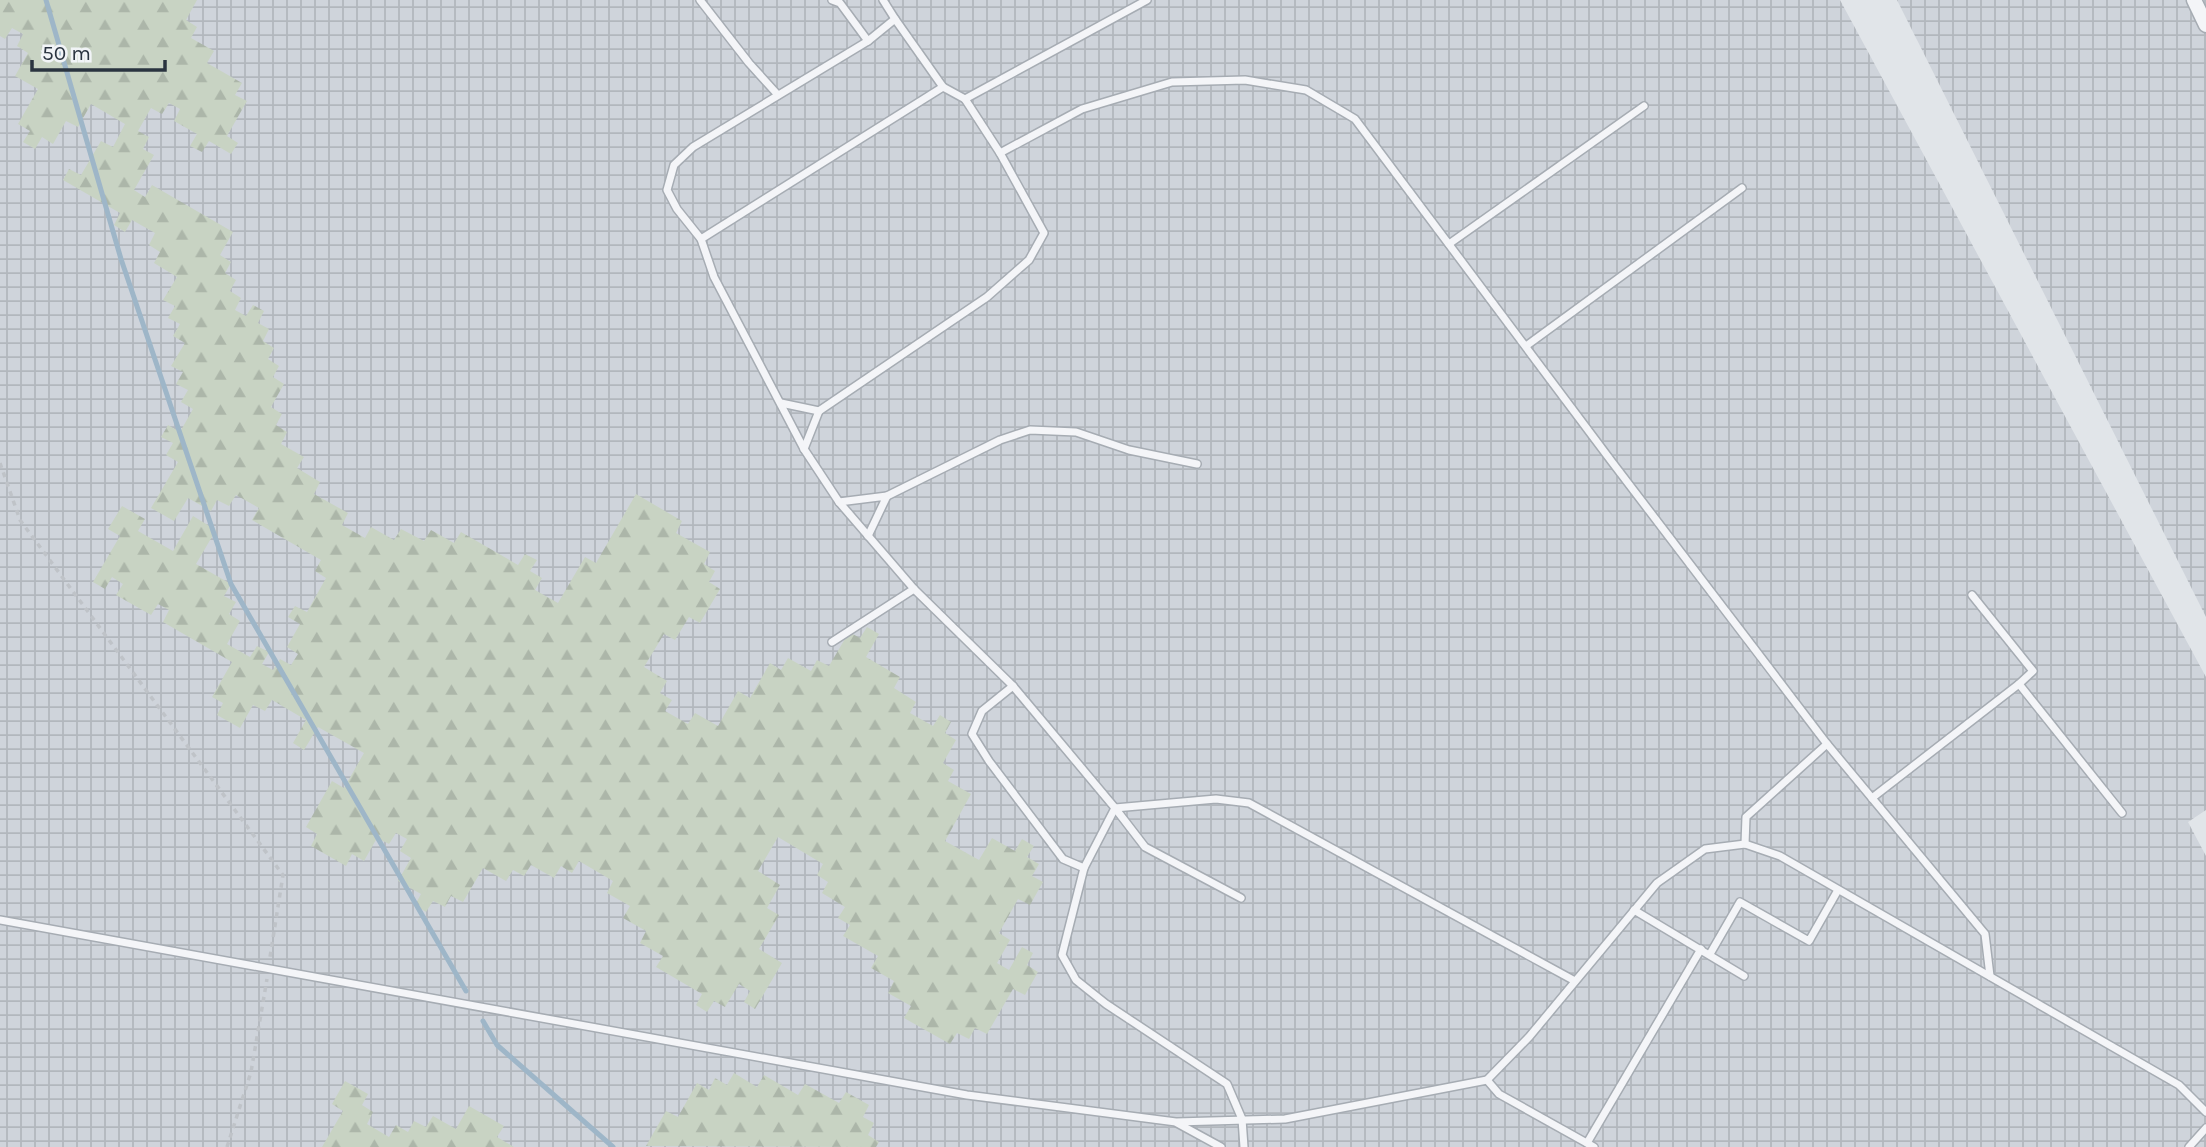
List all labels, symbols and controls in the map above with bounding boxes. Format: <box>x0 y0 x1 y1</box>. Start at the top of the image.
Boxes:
scale bar <box>32 28 164 72</box>
text: 50 m <box>42 41 91 65</box>

